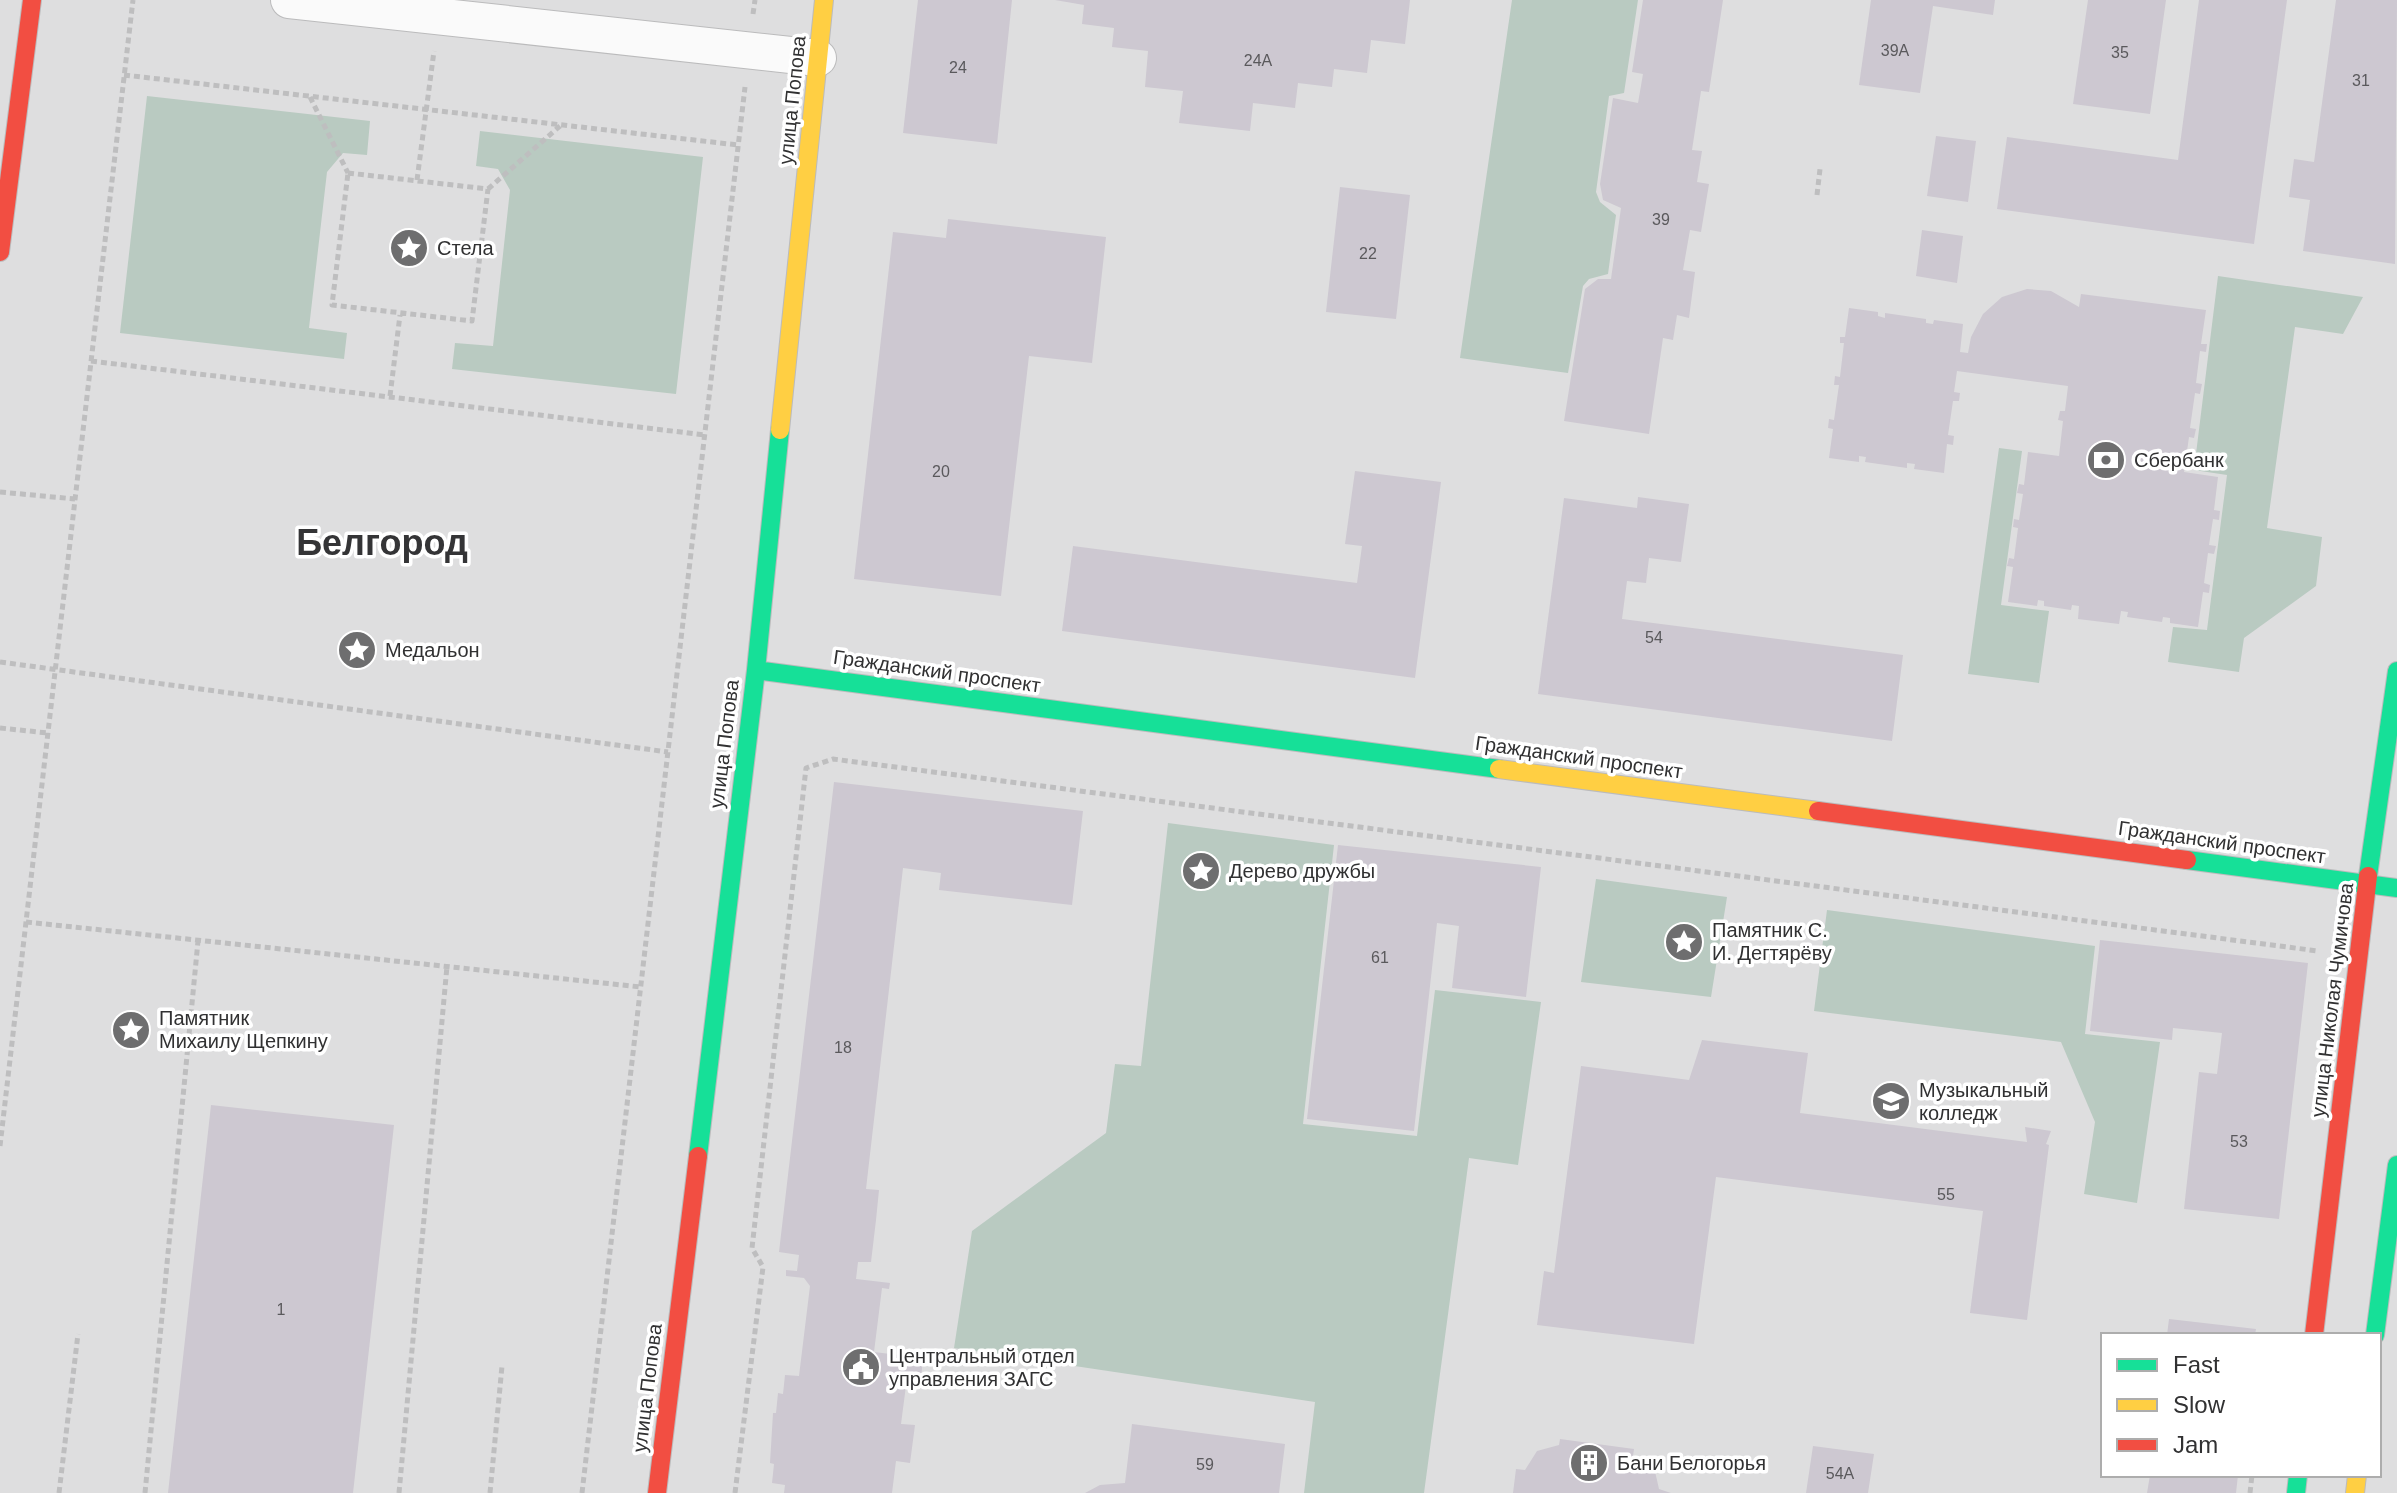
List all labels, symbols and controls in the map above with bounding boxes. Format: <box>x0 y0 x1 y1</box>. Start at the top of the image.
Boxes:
street label: улица Попова <box>774 34 810 166</box>
house number: 39А <box>1881 42 1910 59</box>
house number: 35 <box>2111 44 2129 61</box>
house number: 24А <box>1244 52 1273 69</box>
house number: 24 <box>949 59 967 76</box>
house number: 31 <box>2352 72 2370 89</box>
house number: 39 <box>1652 211 1670 228</box>
place icon: Стела <box>388 227 430 269</box>
place label: Стела <box>437 237 495 259</box>
house number: 22 <box>1359 245 1377 262</box>
bank icon: Сбербанк <box>2085 439 2127 481</box>
place label: Сбербанк <box>2134 449 2224 471</box>
house number: 20 <box>932 463 950 480</box>
district label: Белгород <box>296 522 468 563</box>
place icon: Медальон <box>336 629 378 671</box>
house number: 54 <box>1645 629 1663 646</box>
place label: Медальон <box>385 639 480 661</box>
street label: Гражданский проспект <box>832 646 1042 696</box>
street label: улица Попова <box>705 678 743 810</box>
street label: Гражданский проспект <box>1474 732 1684 782</box>
street label: Гражданский проспект <box>2117 817 2327 867</box>
place icon: Дерево дружбы <box>1180 850 1222 892</box>
place label: Дерево дружбы <box>1229 860 1375 882</box>
street label: улица Николая Чумичова <box>2307 881 2357 1119</box>
place label: Памятник С. И. Дегтярёву <box>1712 919 1832 964</box>
place icon: Памятник С. И. Дегтярёву <box>1663 921 1705 963</box>
house number: 61 <box>1371 949 1389 966</box>
place label: Памятник Михаилу Щепкину <box>159 1007 328 1052</box>
place icon: Памятник Михаилу Щепкину <box>110 1009 152 1051</box>
house number: 18 <box>834 1039 852 1056</box>
place label: Музыкальный колледж <box>1919 1079 2048 1124</box>
school or university icon: Музыкальный колледж <box>1870 1080 1912 1122</box>
house number: 53 <box>2230 1133 2248 1150</box>
house number: 55 <box>1937 1186 1955 1203</box>
house number: 1 <box>277 1301 286 1318</box>
street label: улица Попова <box>628 1322 666 1454</box>
legend <box>2101 1333 2381 1477</box>
place label: Центральный отдел управления ЗАГС <box>889 1345 1075 1390</box>
public building icon: Центральный отдел управления ЗАГС <box>840 1346 882 1388</box>
text: Fast <box>2173 1351 2220 1378</box>
text: Slow <box>2173 1391 2226 1418</box>
text: Jam <box>2173 1431 2218 1458</box>
building icon: Бани Белогорья <box>1568 1442 1610 1484</box>
place label: Бани Белогорья <box>1617 1452 1766 1474</box>
house number: 59 <box>1196 1456 1214 1473</box>
house number: 54А <box>1826 1465 1855 1482</box>

